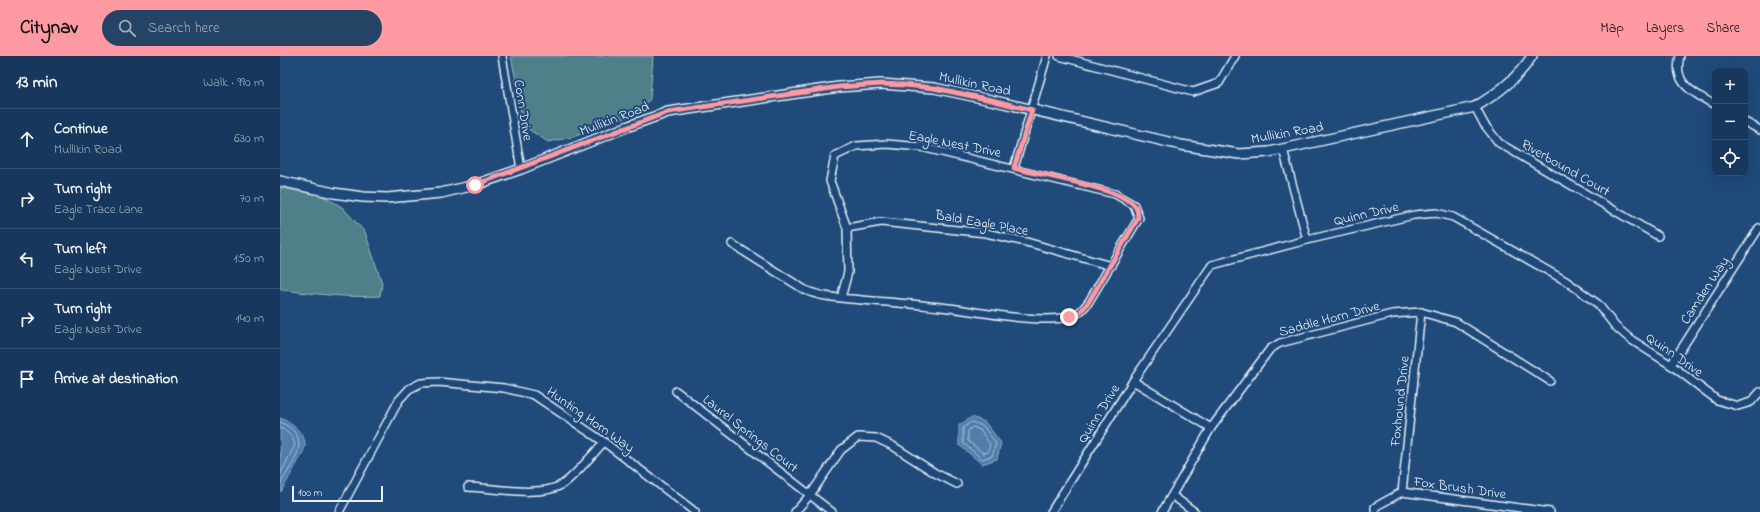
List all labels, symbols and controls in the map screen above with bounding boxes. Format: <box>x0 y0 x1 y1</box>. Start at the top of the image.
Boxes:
search box <box>102 10 382 46</box>
text: Citynav <box>20 15 78 42</box>
icon: search <box>116 17 138 39</box>
text: Search here <box>148 17 220 39</box>
text: Map <box>1600 18 1624 39</box>
text: Layers <box>1646 18 1684 39</box>
text: Share <box>1706 18 1740 39</box>
street label: Mullikin Road <box>937 67 1013 102</box>
map controls <box>1712 68 1748 176</box>
button: + <box>1712 68 1748 104</box>
text: 13 min <box>16 70 57 95</box>
text: Walk · 990 m <box>203 73 264 92</box>
street label: Conn Drive <box>507 78 538 143</box>
street label: Mullikin Road <box>577 96 653 142</box>
button: − <box>1712 104 1748 140</box>
street label: Mullikin Road <box>1249 117 1325 150</box>
text: Continue <box>54 118 108 140</box>
street label: Eagle Nest Drive <box>906 125 1004 165</box>
icon: ahead <box>16 128 38 150</box>
text: 630 m <box>234 129 264 148</box>
street label: Riverbound Court <box>1517 134 1614 202</box>
text: Mullikin Road <box>54 140 122 159</box>
button: locate <box>1712 140 1748 176</box>
route start <box>466 176 484 194</box>
text: Turn right <box>54 178 112 200</box>
icon: right <box>16 188 38 210</box>
text: 70 m <box>240 189 264 208</box>
street label: Quinn Drive <box>1332 197 1402 232</box>
text: Eagle Trace Lane <box>54 200 143 219</box>
street label: Bald Eagle Place <box>932 205 1031 243</box>
text: Turn left <box>54 238 107 260</box>
icon: left <box>16 248 38 270</box>
text: 150 m <box>233 249 264 268</box>
street label: Camden Way <box>1676 253 1736 329</box>
text: Eagle Nest Drive <box>54 260 141 279</box>
street label: Saddle Horn Drive <box>1277 296 1383 343</box>
text: Turn right <box>54 298 112 320</box>
icon: right <box>16 308 38 330</box>
route end <box>1060 308 1078 326</box>
text: 140 m <box>236 309 264 328</box>
text: Eagle Nest Drive <box>54 320 141 339</box>
street label: Quinn Drive <box>1641 328 1708 383</box>
street label: Foxhound Drive <box>1385 354 1416 448</box>
icon: arrive <box>16 368 38 390</box>
text: Arrive at destination <box>54 368 178 390</box>
street label: Quinn Drive <box>1073 380 1126 447</box>
street label: Hunting Horn Way <box>541 382 639 459</box>
street label: Laurel Springs Court <box>697 390 803 479</box>
street label: Fox Brush Drive <box>1411 471 1508 505</box>
scale bar <box>292 484 383 503</box>
text: 100 m <box>298 485 322 501</box>

